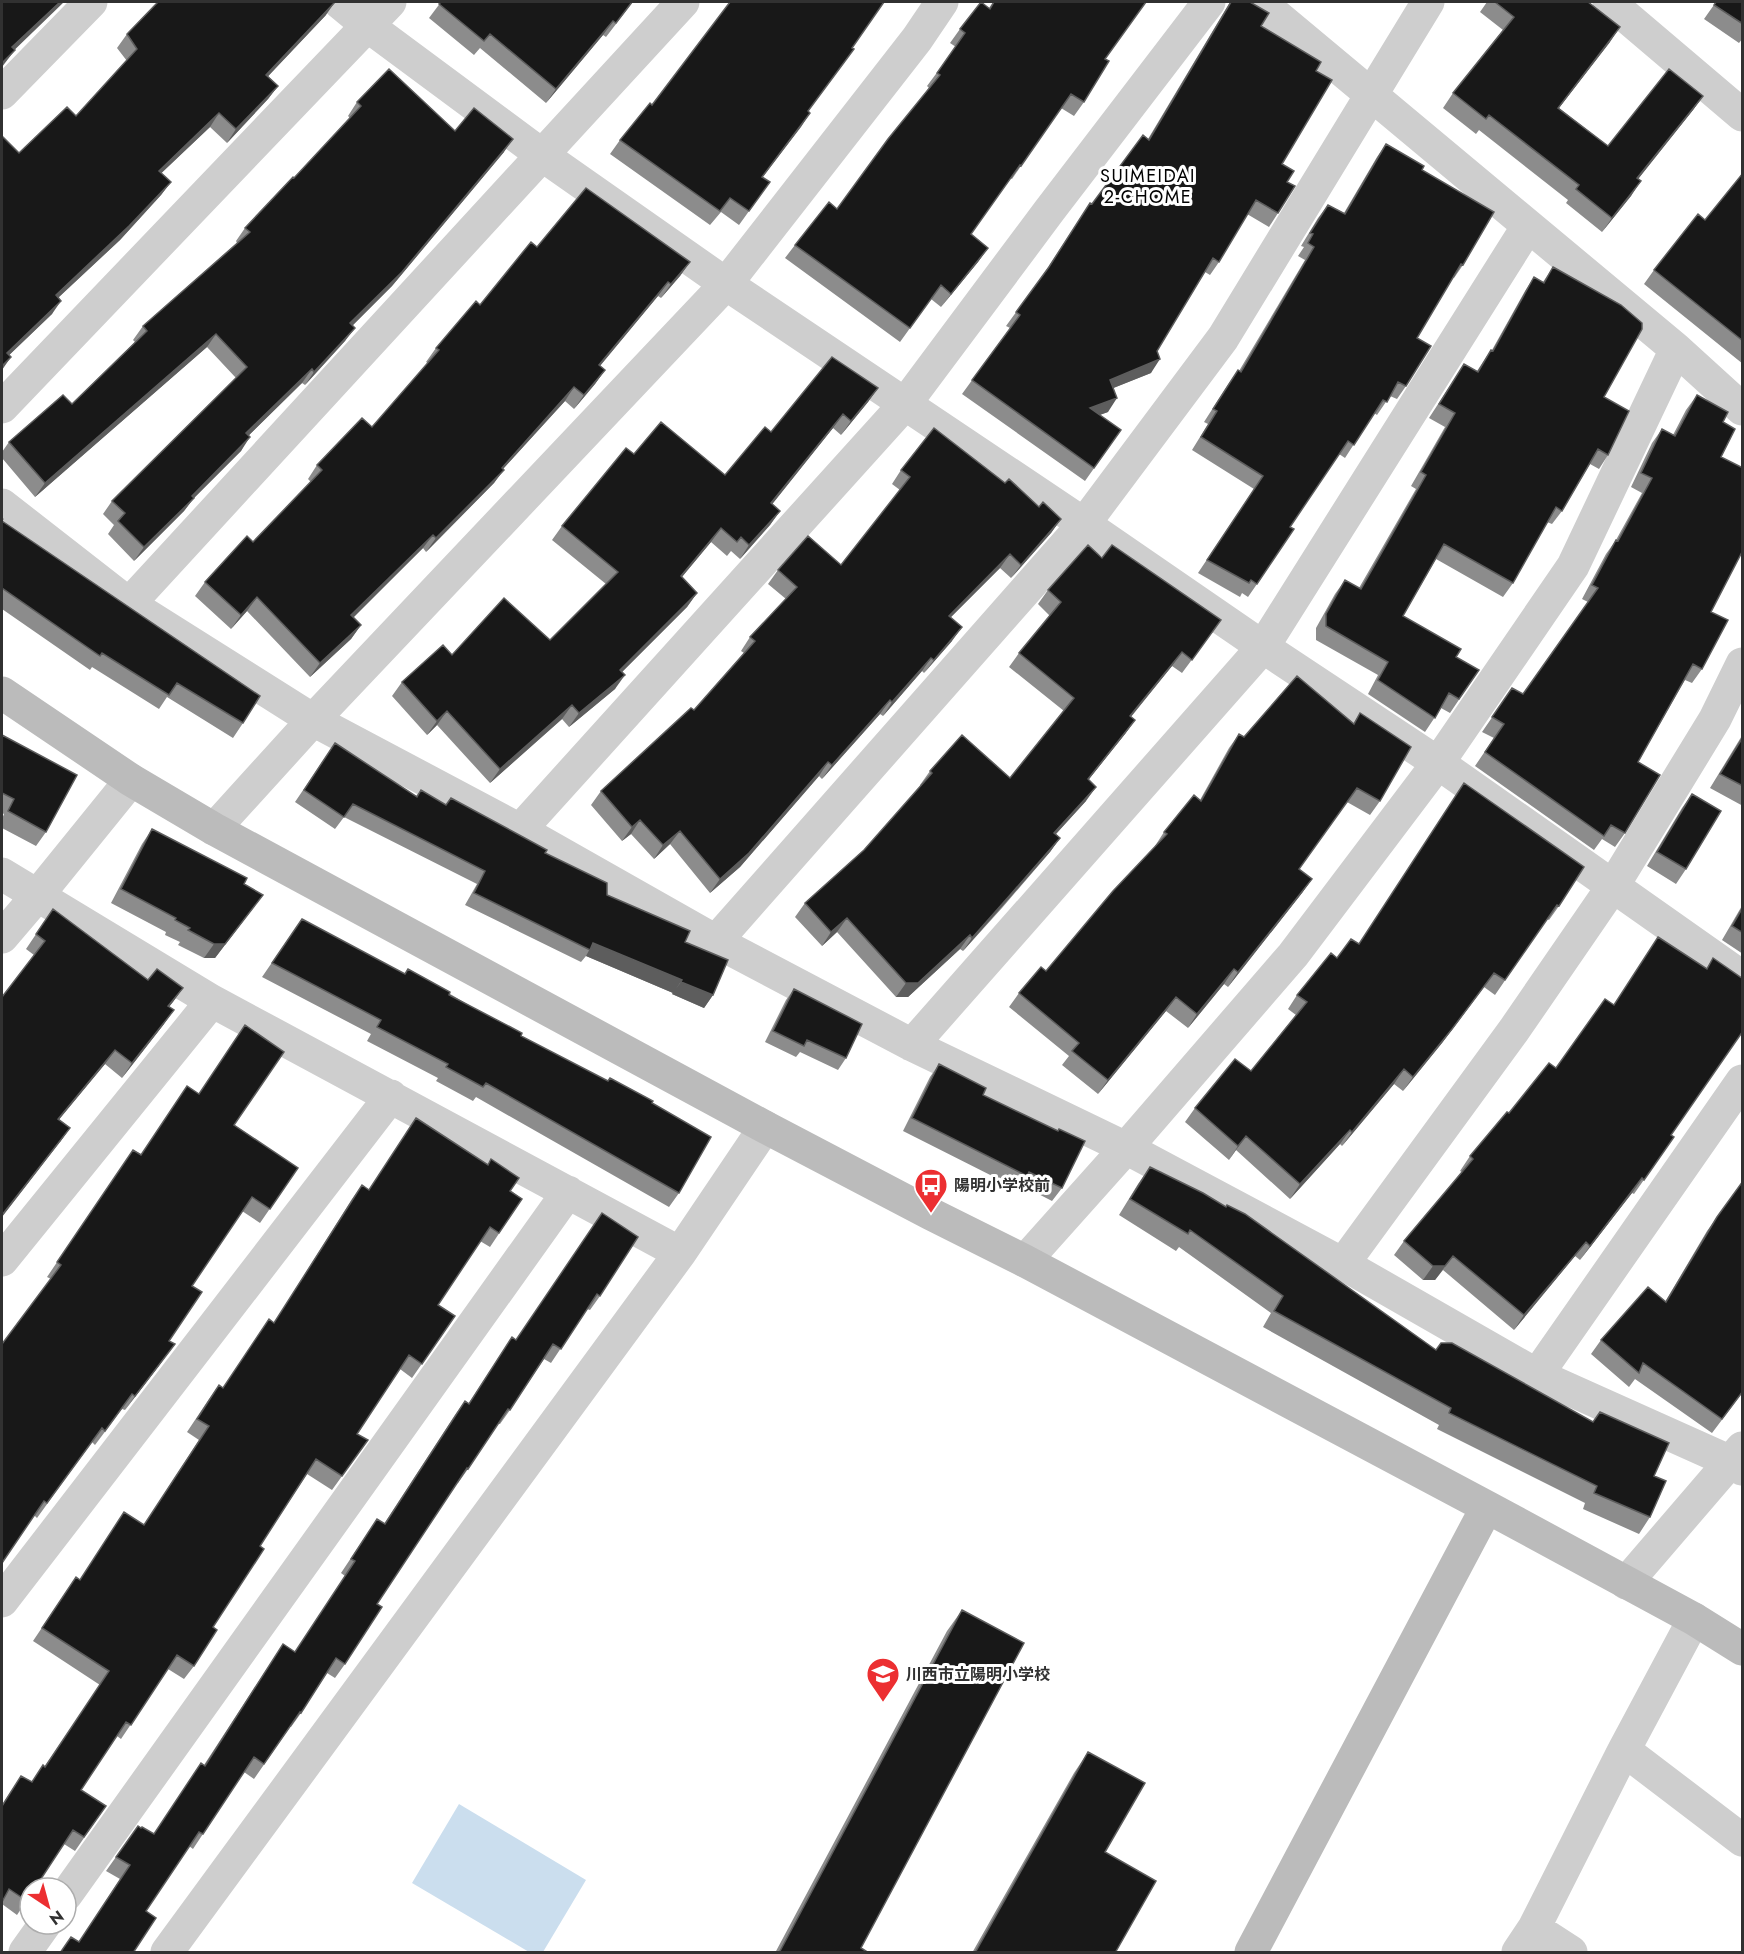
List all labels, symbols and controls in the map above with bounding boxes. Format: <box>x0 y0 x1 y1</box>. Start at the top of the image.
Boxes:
district label: SUIMEIDAI 2-CHOME <box>1100 163 1196 210</box>
bus stop icon: 陽明小学校前 <box>913 1167 949 1214</box>
place label: 陽明小学校前 <box>954 1174 1050 1197</box>
school or university icon: 川西市立陽明小学校 <box>865 1656 901 1703</box>
place label: 川西市立陽明小学校 <box>906 1663 1050 1686</box>
north arrow <box>18 1876 78 1936</box>
text: N <box>45 1905 68 1931</box>

